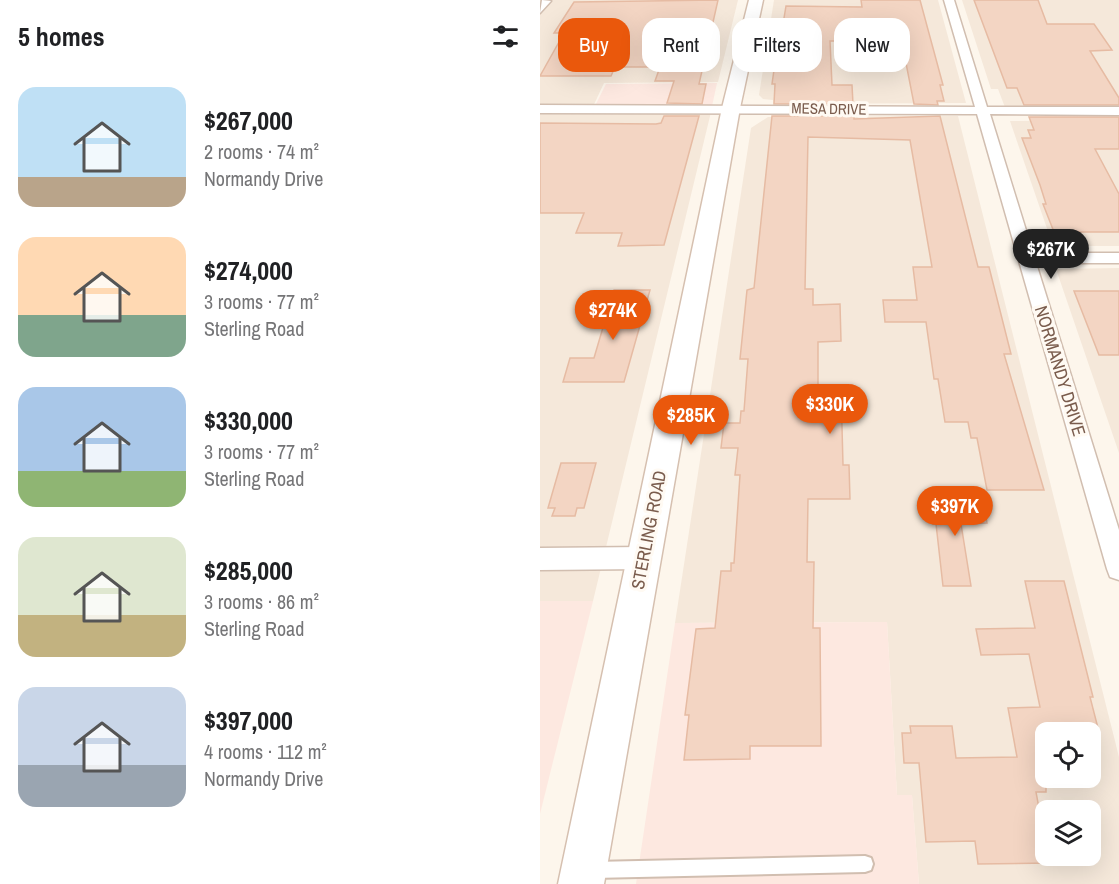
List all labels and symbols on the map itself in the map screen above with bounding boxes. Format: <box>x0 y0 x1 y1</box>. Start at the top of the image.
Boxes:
street label: MESA DRIVE <box>791 97 867 120</box>
pin: $267K <box>1009 229 1093 280</box>
pin: $274K <box>571 290 655 341</box>
street label: NORMANDY DRIVE <box>1029 303 1092 439</box>
pin: $330K <box>788 384 872 435</box>
pin: $285K <box>649 395 733 446</box>
street label: STERLING ROAD <box>625 468 672 591</box>
pin: $397K <box>913 486 997 537</box>

